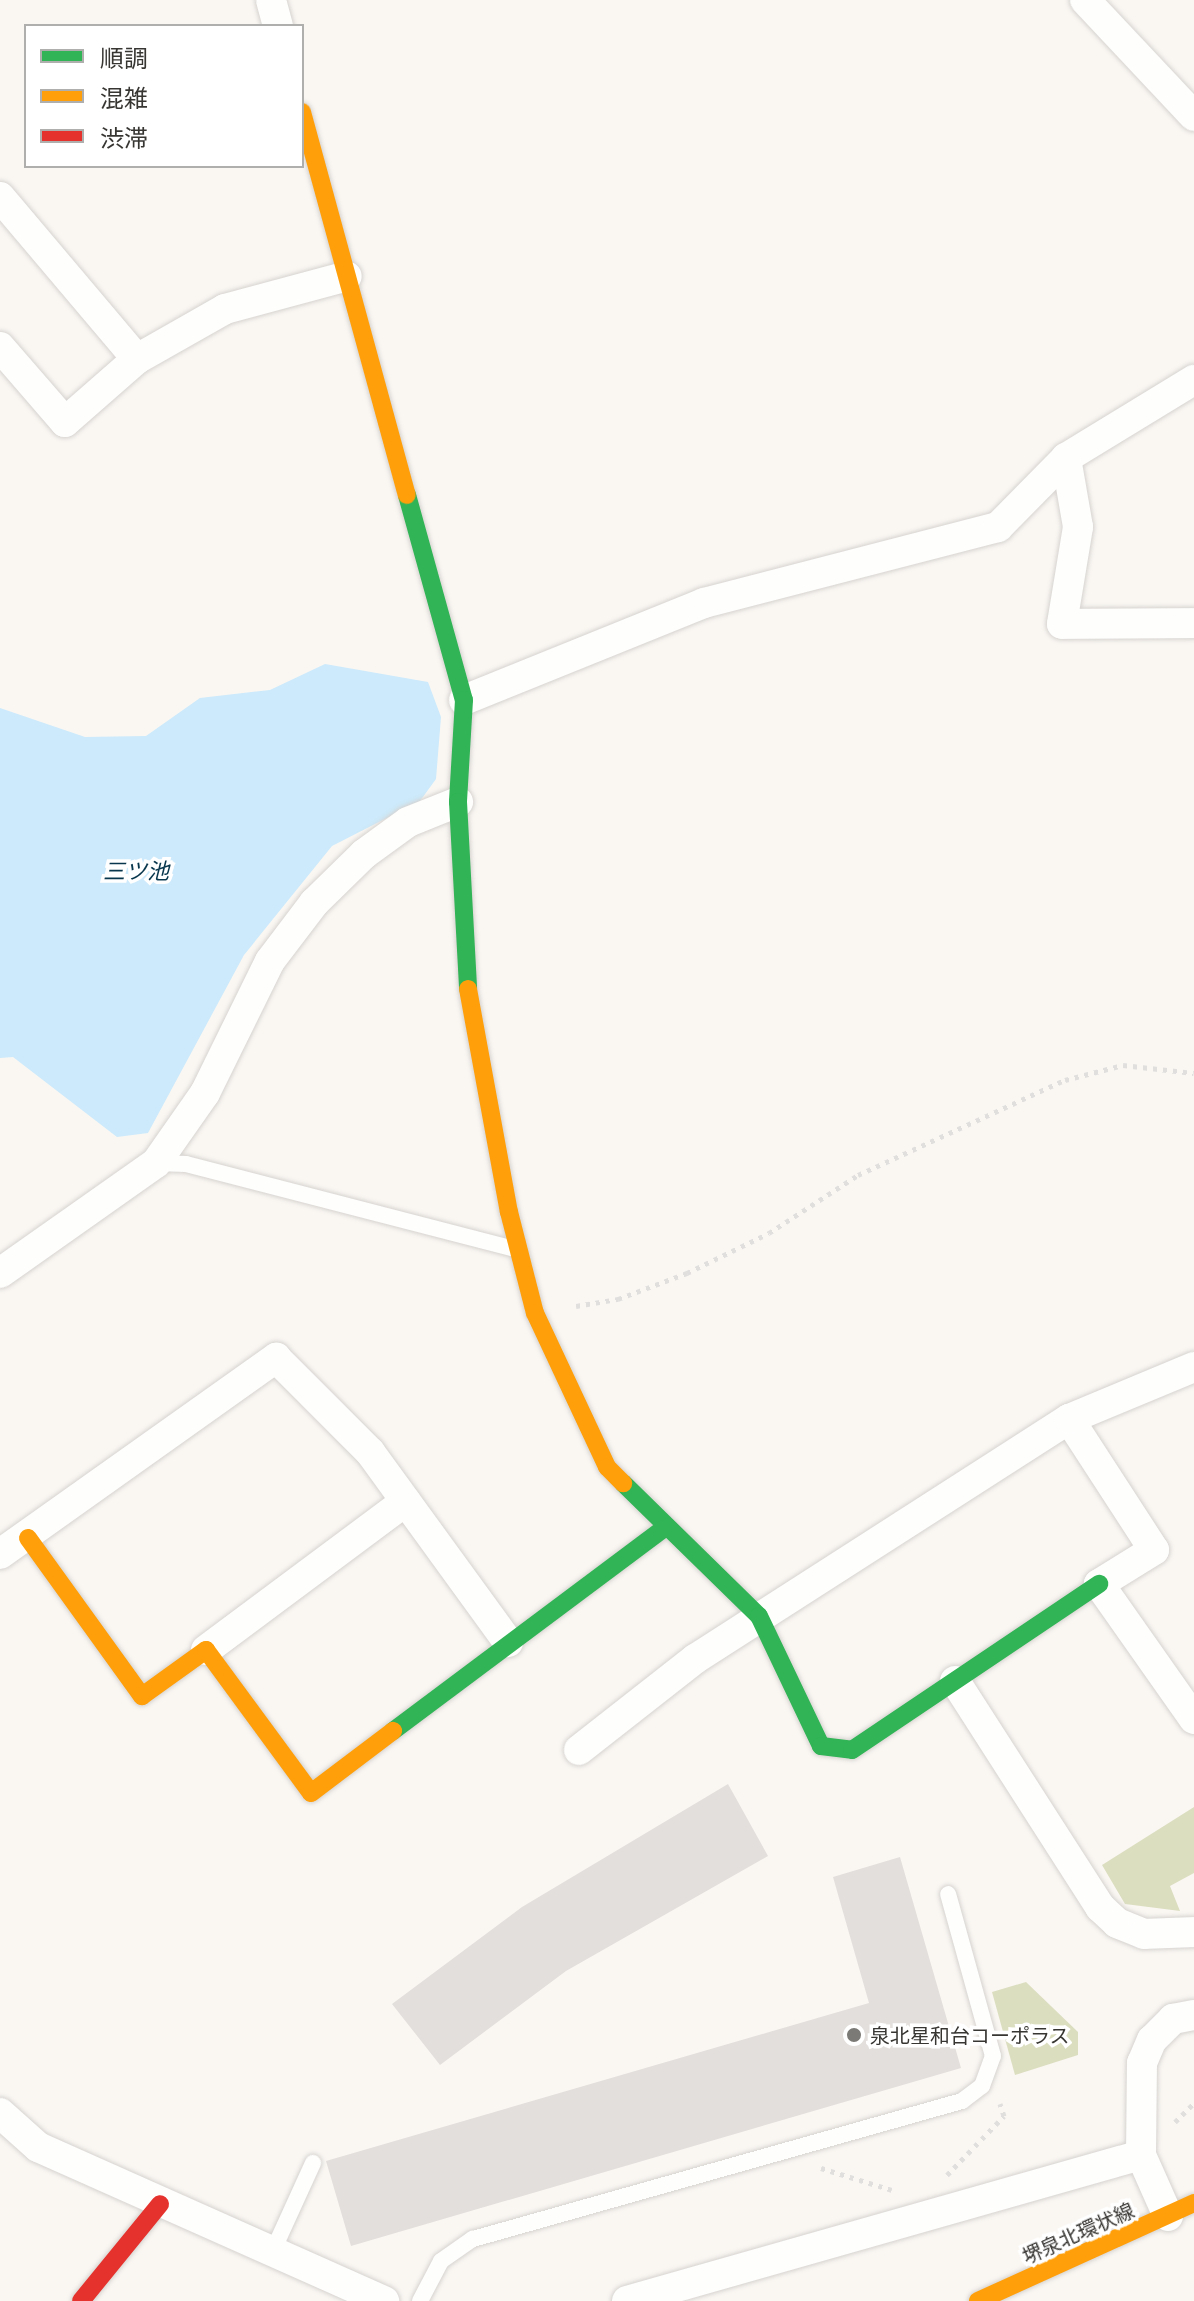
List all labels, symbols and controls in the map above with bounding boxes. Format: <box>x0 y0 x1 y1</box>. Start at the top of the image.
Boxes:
legend <box>24 24 304 168</box>
text: 順調 <box>100 45 148 72</box>
text: 混雑 <box>100 85 148 112</box>
text: 渋滞 <box>100 125 148 152</box>
water label: 三ツ池 <box>103 859 169 885</box>
place label: 泉北星和台コーポラス <box>870 2023 1070 2047</box>
marker: 泉北星和台コーポラス <box>845 2026 863 2044</box>
street label: 堺泉北環状線 <box>1018 2198 1138 2268</box>

